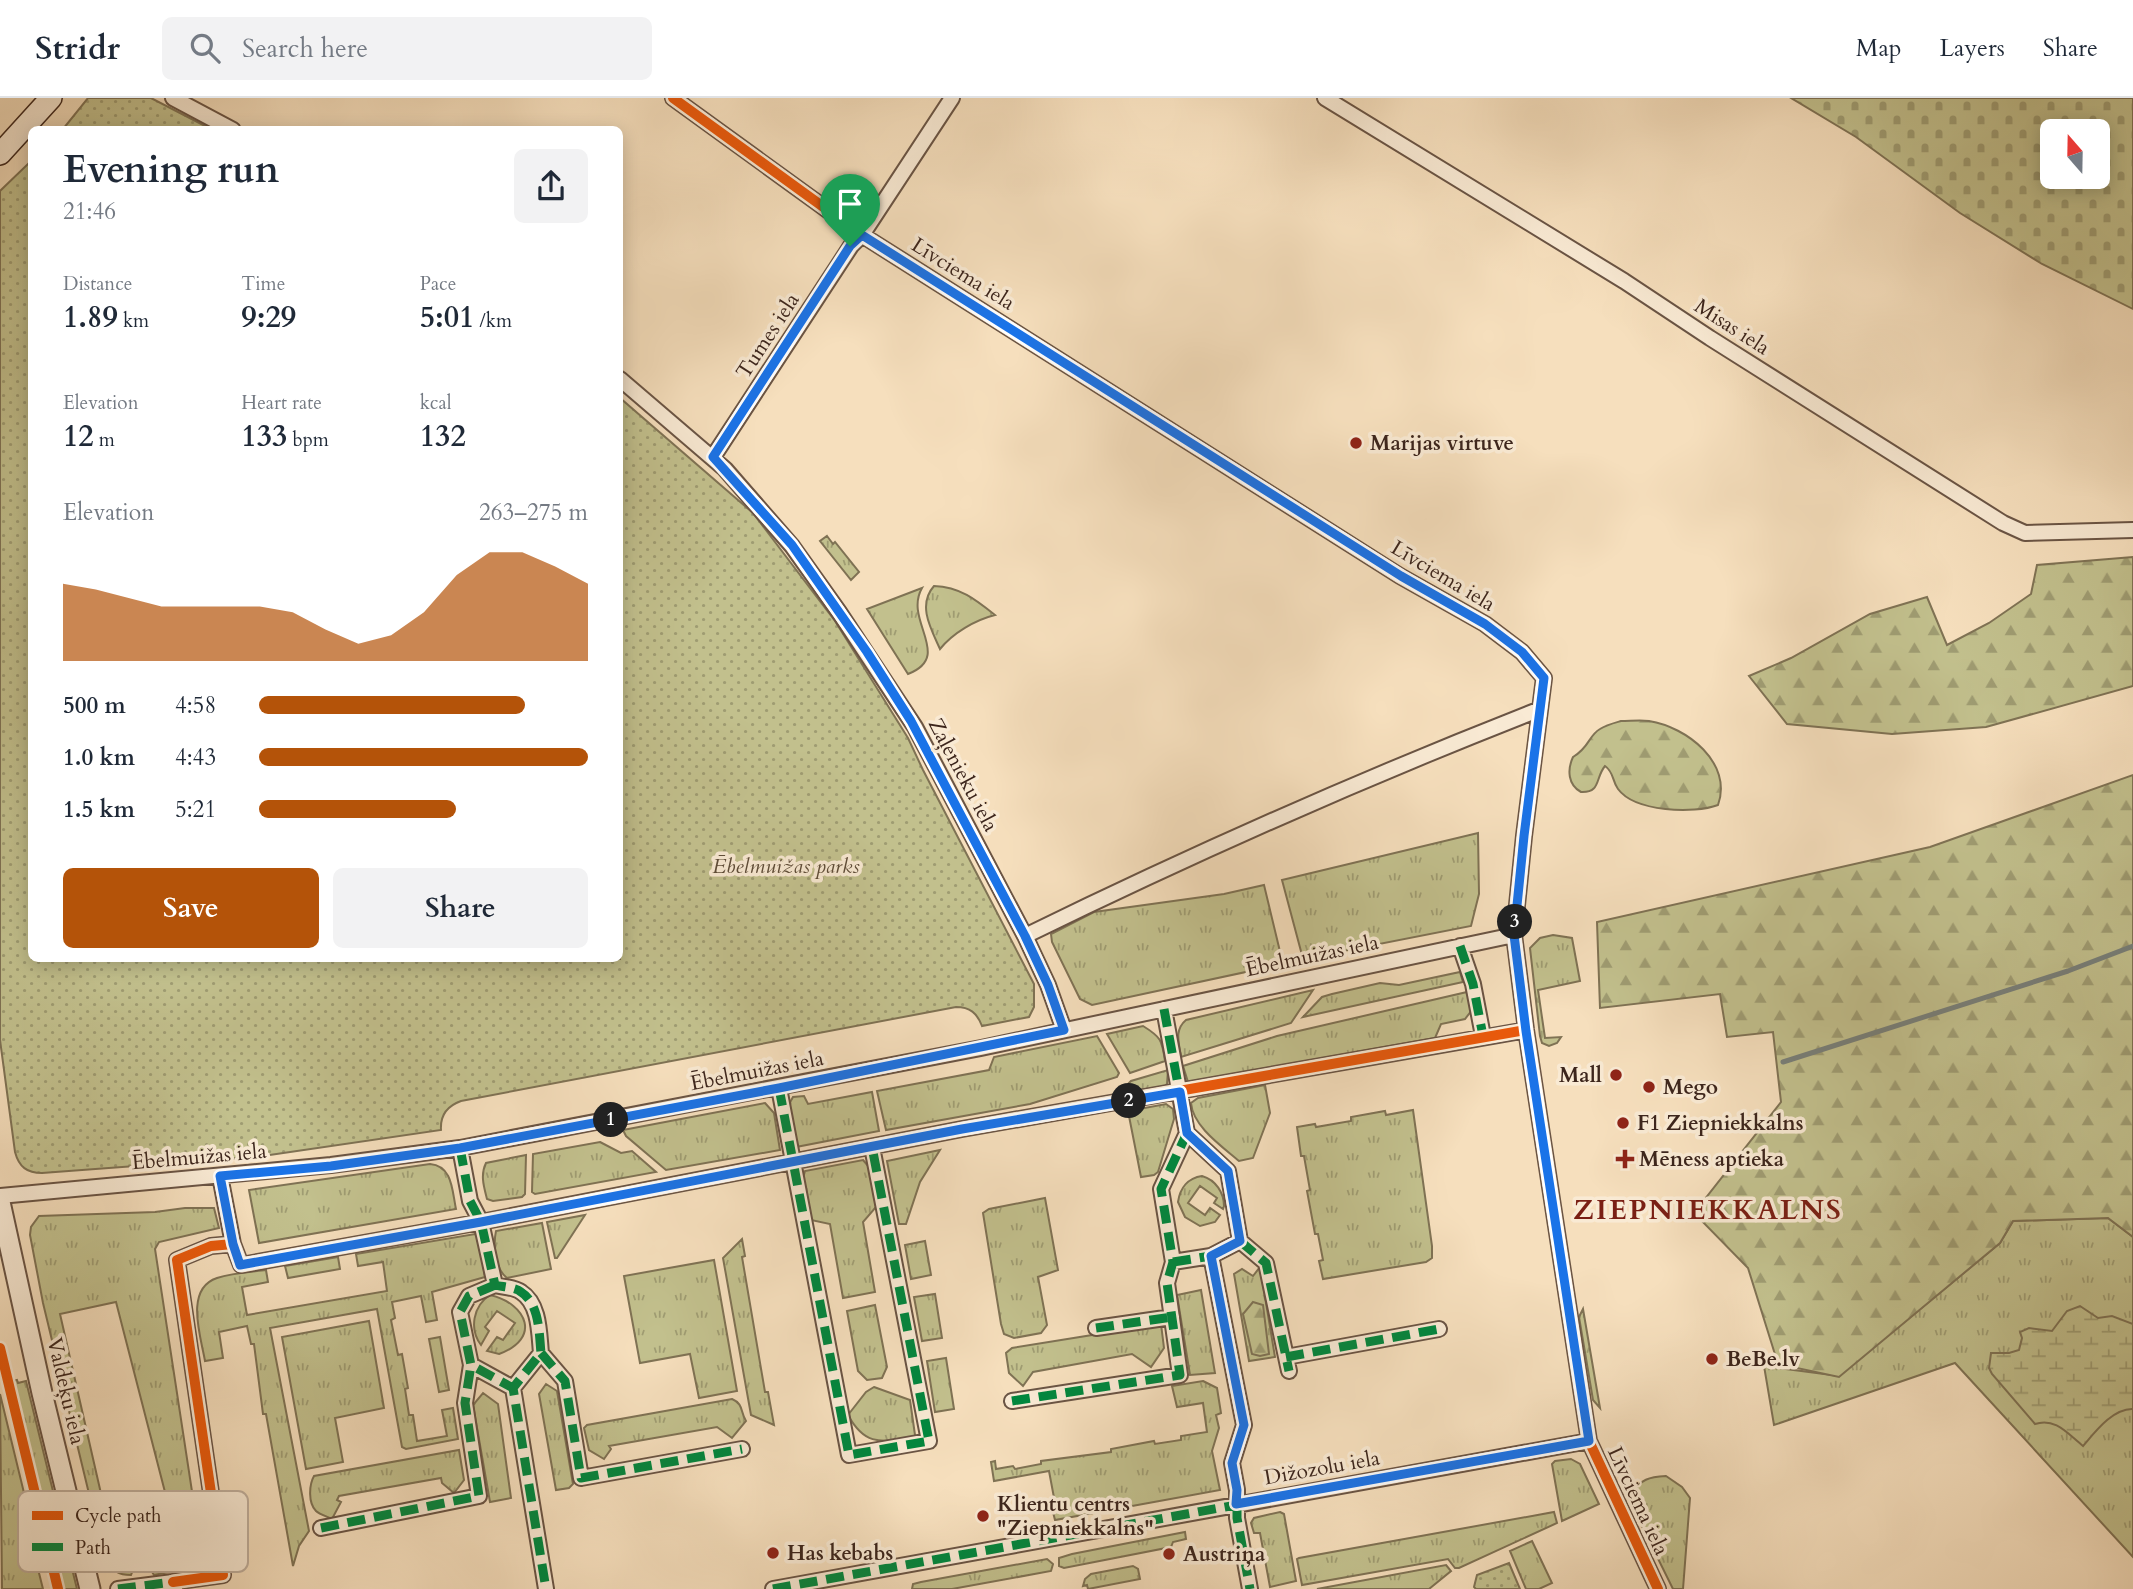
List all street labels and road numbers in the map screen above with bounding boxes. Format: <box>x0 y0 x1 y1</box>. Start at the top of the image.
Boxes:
street label: Līvciema iela <box>906 231 1020 317</box>
street label: Tumes iela <box>729 288 807 384</box>
street label: Misas iela <box>1689 292 1775 362</box>
street label: Līvciema iela <box>1385 533 1501 619</box>
street label: Zaļenieku iela <box>921 713 1005 837</box>
street label: Ēbelmuižas iela <box>1243 928 1381 984</box>
street label: Ēbelmuižas iela <box>688 1044 826 1098</box>
street label: Ēbelmuižas iela <box>130 1137 268 1177</box>
street label: Valdeķu iela <box>40 1335 92 1447</box>
street label: Līvciema iela <box>1600 1442 1676 1560</box>
street label: Dižozolu iela <box>1262 1444 1382 1492</box>

